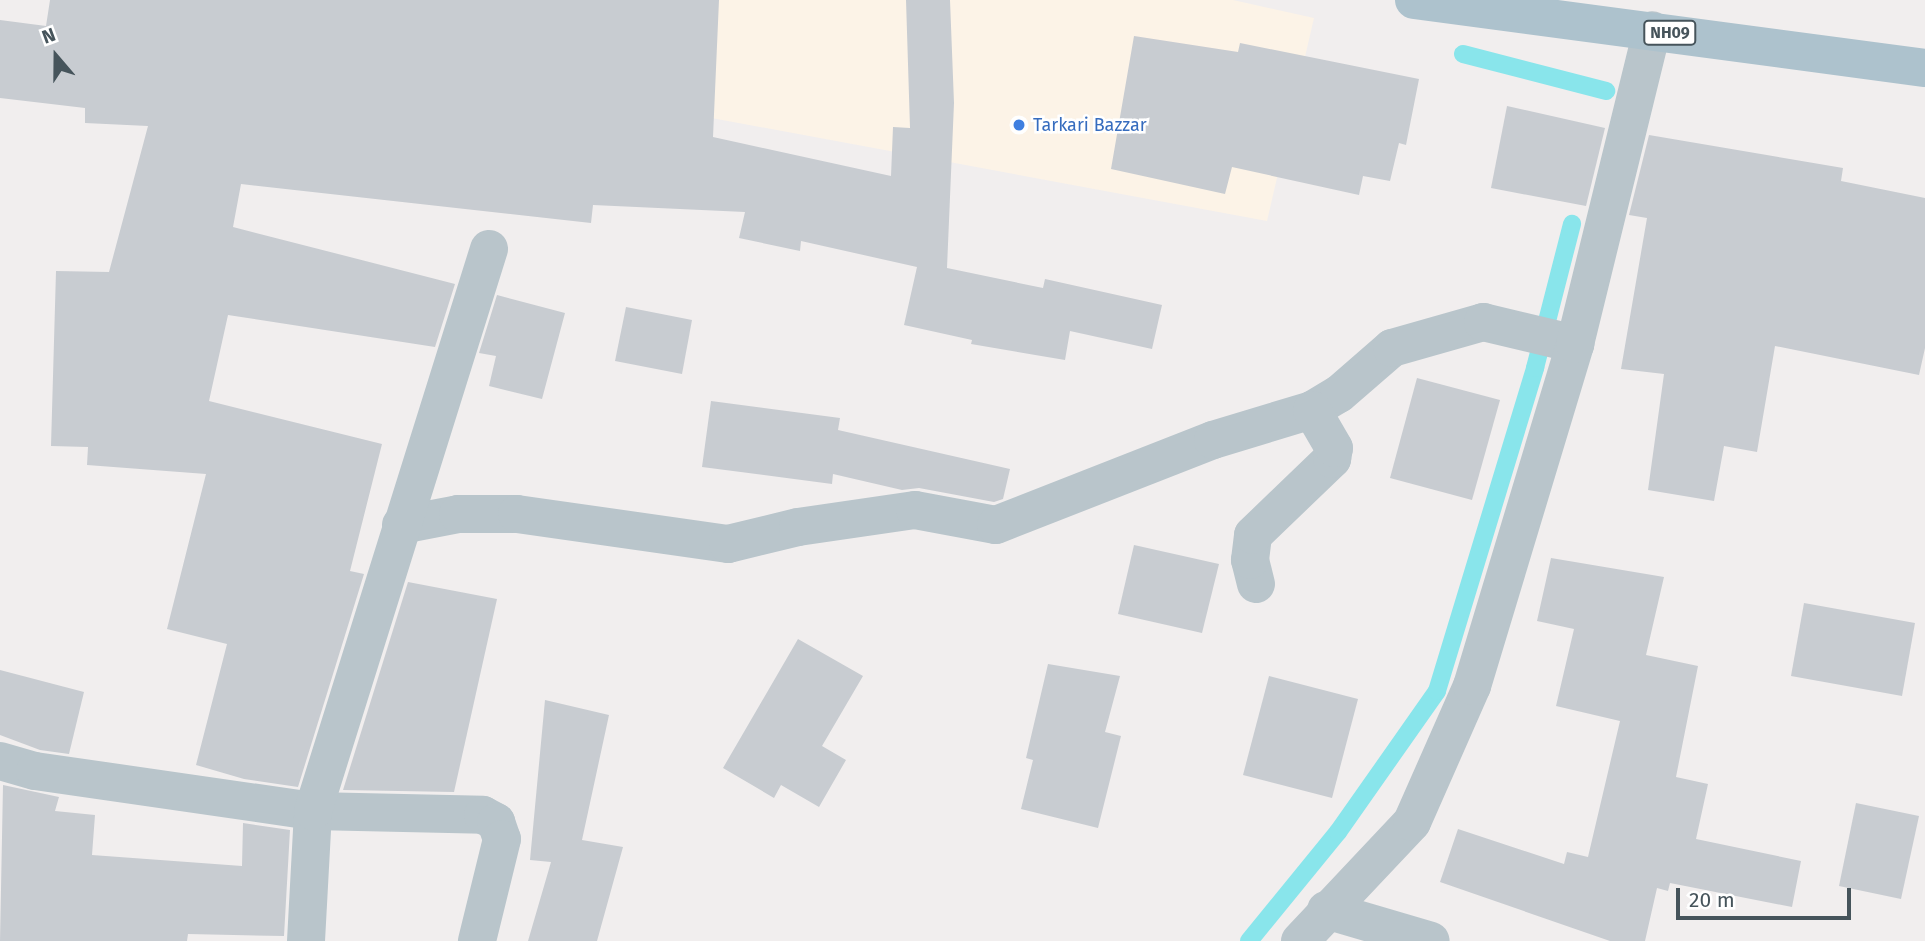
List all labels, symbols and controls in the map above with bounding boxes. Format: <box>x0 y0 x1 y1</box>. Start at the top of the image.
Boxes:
road number: NH09 <box>1642 20 1698 46</box>
north arrow <box>21 21 91 91</box>
text: N <box>39 23 58 49</box>
place label: Tarkari Bazzar <box>1033 114 1147 136</box>
marker: Tarkari Bazzar <box>1011 117 1027 133</box>
scale bar <box>1680 874 1855 918</box>
text: 20 m <box>1689 887 1735 913</box>

